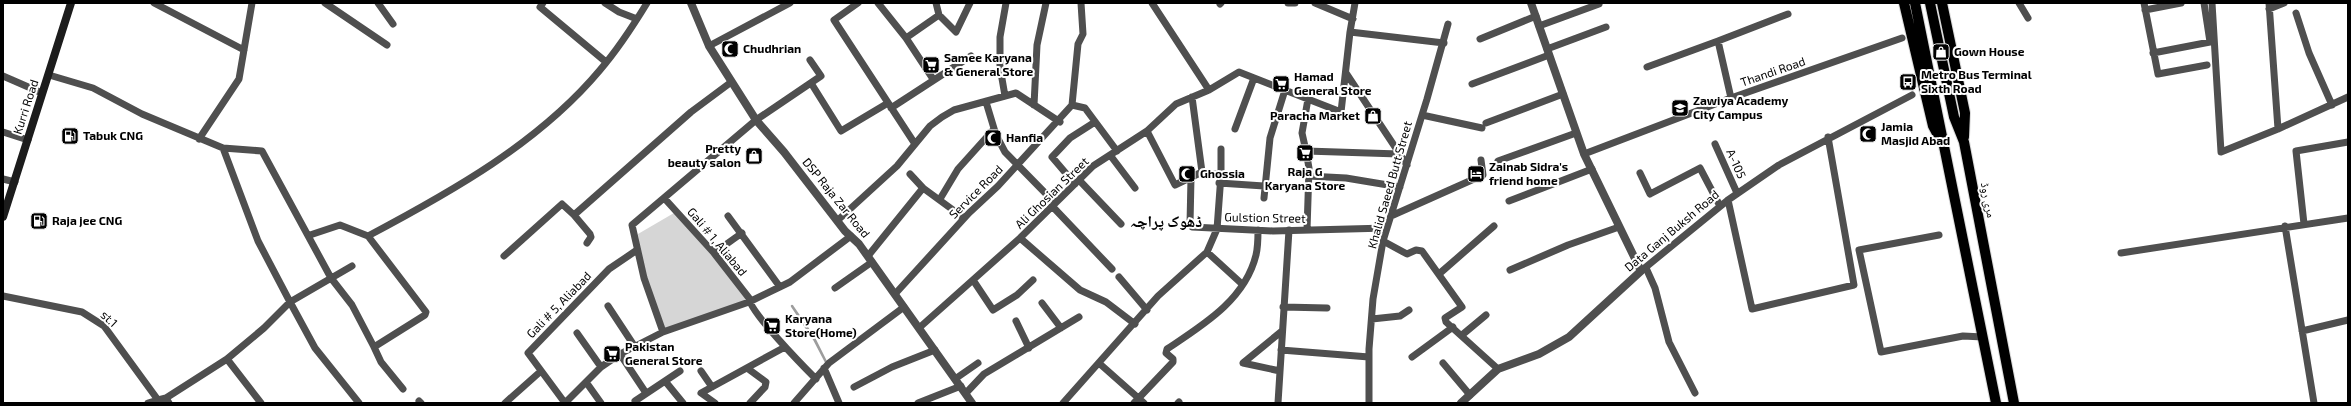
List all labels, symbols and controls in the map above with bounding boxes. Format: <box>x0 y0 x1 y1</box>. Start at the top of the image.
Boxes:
mosque icon: Chudhrian <box>720 39 740 59</box>
place label: Chudhrian <box>743 41 801 55</box>
shop icon: Gown House <box>1931 42 1951 62</box>
place label: Gown House <box>1954 44 2025 58</box>
place label: Samee Karyana & General Store <box>944 50 1034 78</box>
street label: Thandi Road <box>1738 53 1807 89</box>
supermarket icon: Samee Karyana & General Store <box>921 55 941 75</box>
place label: Metro Bus Terminal Sixth Road <box>1921 67 2032 95</box>
place label: Hamad General Store <box>1294 69 1372 97</box>
bus stop icon: Metro Bus Terminal Sixth Road <box>1898 72 1918 92</box>
supermarket icon: Hamad General Store <box>1271 74 1291 94</box>
street label: Kurri Road <box>10 78 40 136</box>
place label: Zawiya Academy City Campus <box>1693 93 1789 122</box>
school or university icon: Zawiya Academy City Campus <box>1670 98 1690 118</box>
shop icon: Paracha Market <box>1363 106 1383 126</box>
place label: Paracha Market <box>1270 108 1360 122</box>
street label: Khalid Saeed Butt Street <box>1364 119 1414 250</box>
place label: Jamia Masjid Abad <box>1881 119 1950 148</box>
mosque icon: Jamia Masjid Abad <box>1858 124 1878 144</box>
fuel station icon: Tabuk CNG <box>60 126 80 146</box>
place label: Tabuk CNG <box>83 128 143 142</box>
mosque icon: Hanfia <box>983 128 1003 148</box>
place label: Hanfia <box>1006 130 1043 144</box>
place label: Pretty beauty salon <box>668 141 741 170</box>
supermarket icon: Raja G Karyana Store <box>1295 143 1315 163</box>
shop icon: Pretty beauty salon <box>744 146 764 166</box>
street label: A-105 <box>1724 147 1750 181</box>
street label: Ali Ghosian Street <box>1012 153 1091 231</box>
street label: DSP Raja Zar Road <box>799 155 873 241</box>
place label: Zainab Sidra's friend home <box>1489 159 1568 187</box>
street label: Service Road <box>946 162 1005 221</box>
mosque icon: Ghossia <box>1177 164 1197 184</box>
place label: Raja G Karyana Store <box>1265 164 1346 193</box>
hotel icon: Zainab Sidra's friend home <box>1466 164 1486 184</box>
place label: Ghossia <box>1200 166 1245 180</box>
street label: مری روڈ <box>1978 181 1999 219</box>
street label: Data Ganj Buksh Road <box>1621 187 1722 275</box>
street label: Gali # 1, Aliabad <box>685 204 750 278</box>
street label: Gulstion Street <box>1224 209 1306 225</box>
fuel station icon: Raja jee CNG <box>29 211 49 231</box>
district label: ڈھوک پراچہ <box>1130 211 1202 231</box>
place label: Raja jee CNG <box>52 213 123 228</box>
street label: Gali # 5, Aliabad <box>523 268 593 340</box>
street label: st.1 <box>98 307 121 329</box>
place label: Karyana Store(Home) <box>785 311 857 339</box>
supermarket icon: Karyana Store(Home) <box>762 316 782 336</box>
place label: Pakistan General Store <box>625 339 703 367</box>
supermarket icon: Pakistan General Store <box>602 344 622 364</box>

